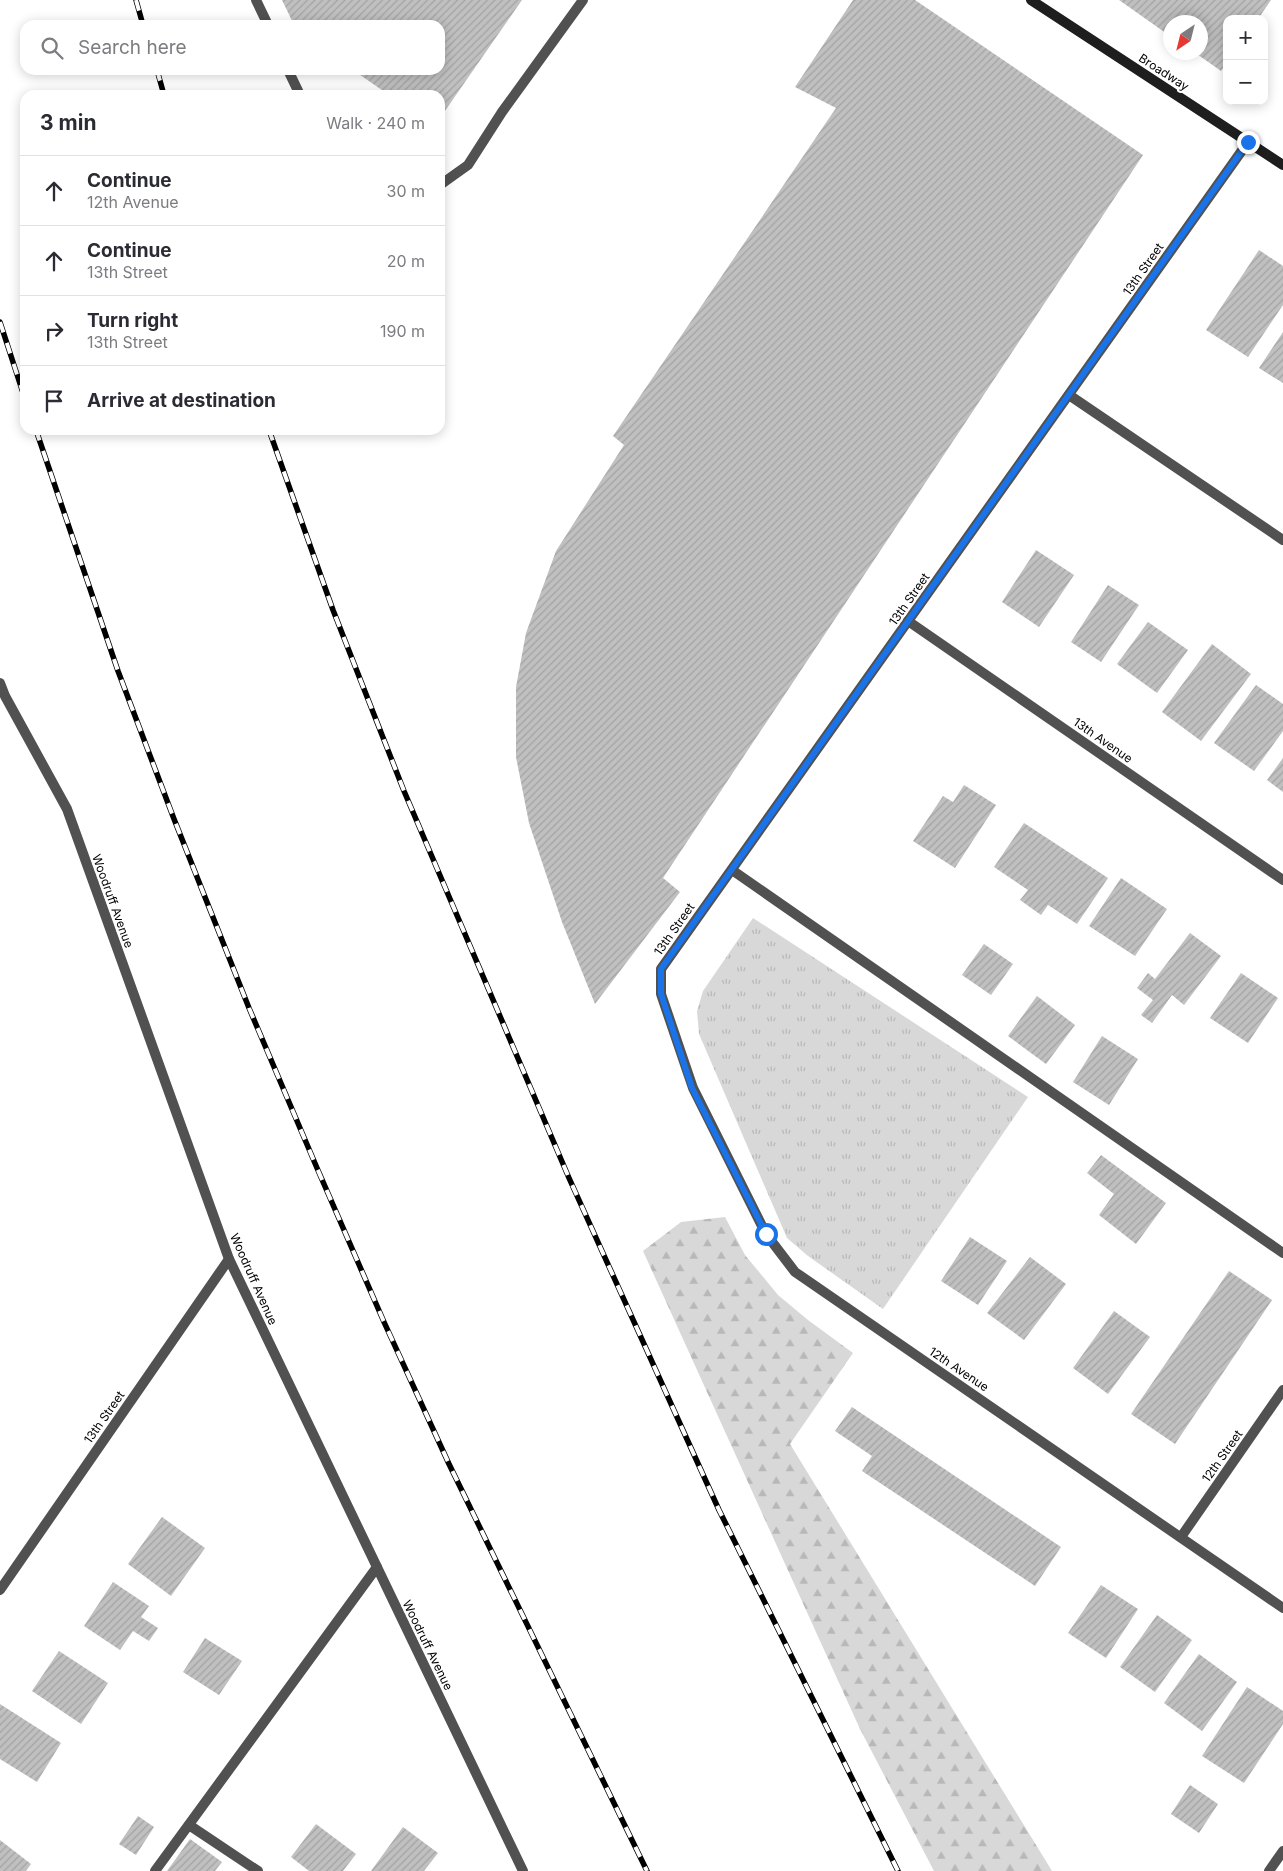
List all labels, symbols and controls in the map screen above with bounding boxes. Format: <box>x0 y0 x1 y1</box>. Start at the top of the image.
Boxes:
north arrow <box>1163 15 1208 60</box>
map controls <box>1223 15 1268 105</box>
button: + <box>1223 15 1268 60</box>
search box <box>20 20 445 75</box>
icon: search <box>38 34 66 62</box>
text: Search here <box>78 36 187 59</box>
street label: Broadway <box>1136 50 1192 94</box>
button: − <box>1223 60 1268 105</box>
text: 3 min <box>40 110 96 135</box>
text: Walk · 240 m <box>326 113 425 133</box>
route end <box>1237 131 1260 154</box>
text: Continue <box>87 169 172 192</box>
icon: ahead <box>40 177 68 205</box>
text: 30 m <box>387 181 425 201</box>
text: 12th Avenue <box>87 192 179 212</box>
text: Continue <box>87 239 172 262</box>
street label: 13th Street <box>1119 240 1167 298</box>
icon: ahead <box>40 247 68 275</box>
text: 20 m <box>387 251 425 271</box>
text: 13th Street <box>87 262 168 282</box>
text: Turn right <box>87 309 178 332</box>
icon: right <box>40 317 68 345</box>
text: 190 m <box>380 321 425 341</box>
text: 13th Street <box>87 332 168 352</box>
icon: arrive <box>40 387 68 415</box>
text: Arrive at destination <box>87 389 276 412</box>
street label: 13th Street <box>885 570 933 628</box>
street label: 13th Avenue <box>1071 714 1136 766</box>
street label: Woodruff Avenue <box>89 852 137 950</box>
street label: 13th Street <box>650 900 698 958</box>
route start <box>755 1223 778 1246</box>
street label: Woodruff Avenue <box>227 1231 281 1327</box>
street label: 12th Avenue <box>926 1344 992 1394</box>
street label: 13th Street <box>80 1388 128 1446</box>
street label: 12th Street <box>1199 1427 1246 1485</box>
street label: Woodruff Avenue <box>400 1597 456 1693</box>

